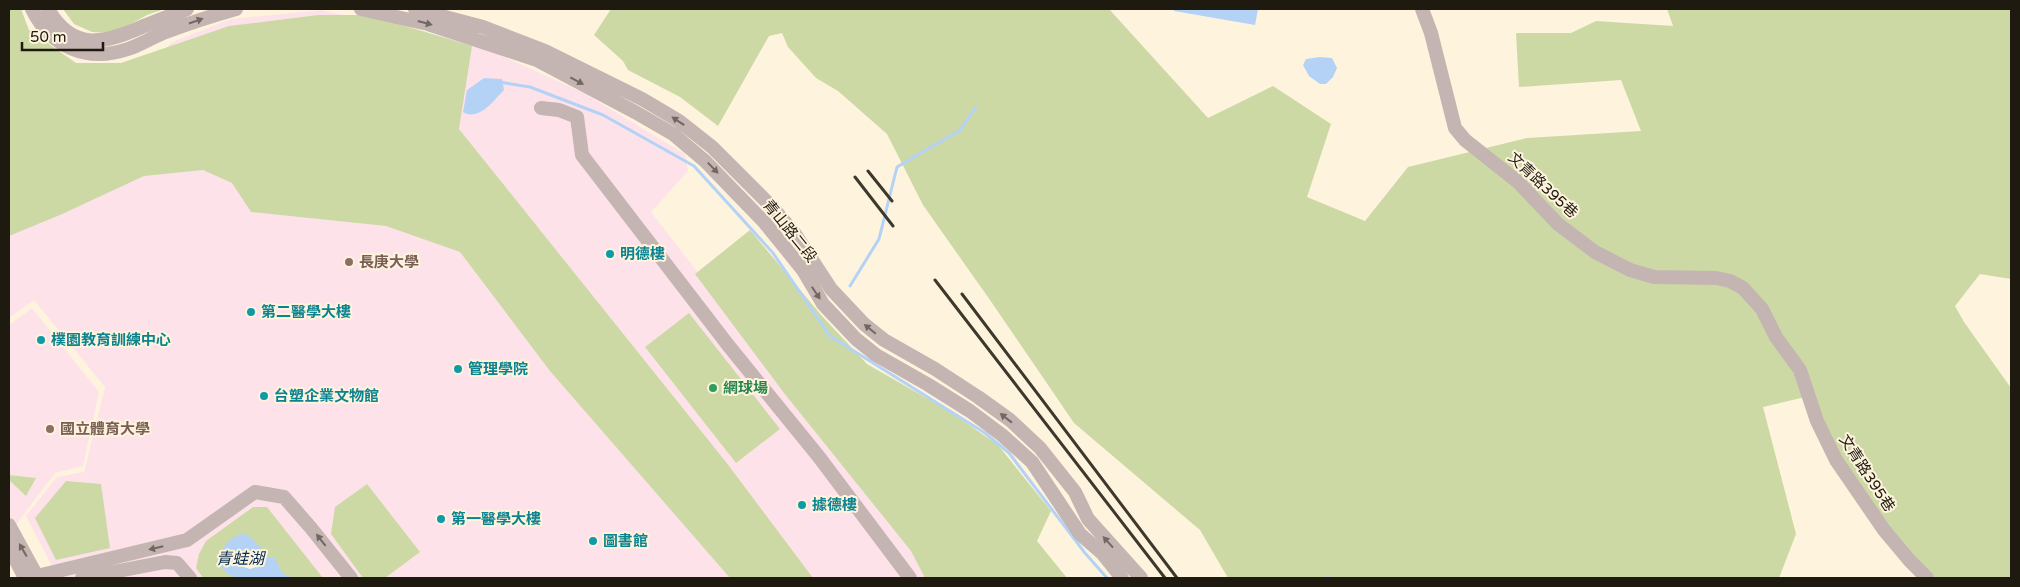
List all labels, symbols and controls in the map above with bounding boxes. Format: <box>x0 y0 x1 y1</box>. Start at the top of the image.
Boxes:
one-way arrow <box>188 17 203 24</box>
scale bar <box>22 20 104 52</box>
one-way arrow <box>418 20 433 28</box>
text: 50 m <box>30 28 67 46</box>
one-way arrow <box>569 77 584 85</box>
one-way arrow <box>671 116 685 126</box>
street label: 文青路395巷 <box>1505 148 1581 222</box>
one-way arrow <box>707 162 719 174</box>
street label: 青山路二段 <box>759 196 821 266</box>
place label: 明德樓 <box>620 245 665 263</box>
marker: 明德樓 <box>604 248 616 260</box>
place label: 長庚大學 <box>359 253 419 271</box>
marker: 長庚大學 <box>343 256 355 268</box>
one-way arrow <box>811 286 821 300</box>
place label: 第二醫學大樓 <box>261 303 351 321</box>
marker: 第二醫學大樓 <box>245 306 257 318</box>
one-way arrow <box>864 324 877 335</box>
place label: 樸園教育訓練中心 <box>51 331 171 349</box>
marker: 樸園教育訓練中心 <box>35 334 47 346</box>
place label: 管理學院 <box>468 360 528 378</box>
marker: 管理學院 <box>452 363 464 375</box>
place label: 網球場 <box>723 379 768 397</box>
marker: 網球場 <box>707 382 719 394</box>
place label: 台塑企業文物館 <box>274 387 379 405</box>
marker: 台塑企業文物館 <box>258 390 270 402</box>
one-way arrow <box>1000 412 1013 423</box>
place label: 國立體育大學 <box>60 420 150 438</box>
marker: 國立體育大學 <box>44 423 56 435</box>
street label: 文青路395巷 <box>1835 431 1899 515</box>
place label: 據德樓 <box>812 496 857 514</box>
marker: 據德樓 <box>796 499 808 511</box>
place label: 第一醫學大樓 <box>451 510 541 528</box>
marker: 第一醫學大樓 <box>435 513 447 525</box>
place label: 圖書館 <box>603 532 648 550</box>
one-way arrow <box>315 534 326 547</box>
marker: 圖書館 <box>587 535 599 547</box>
one-way arrow <box>1103 535 1114 548</box>
one-way arrow <box>19 544 28 557</box>
one-way arrow <box>148 544 163 552</box>
water label: 青蛙湖 <box>216 549 267 569</box>

